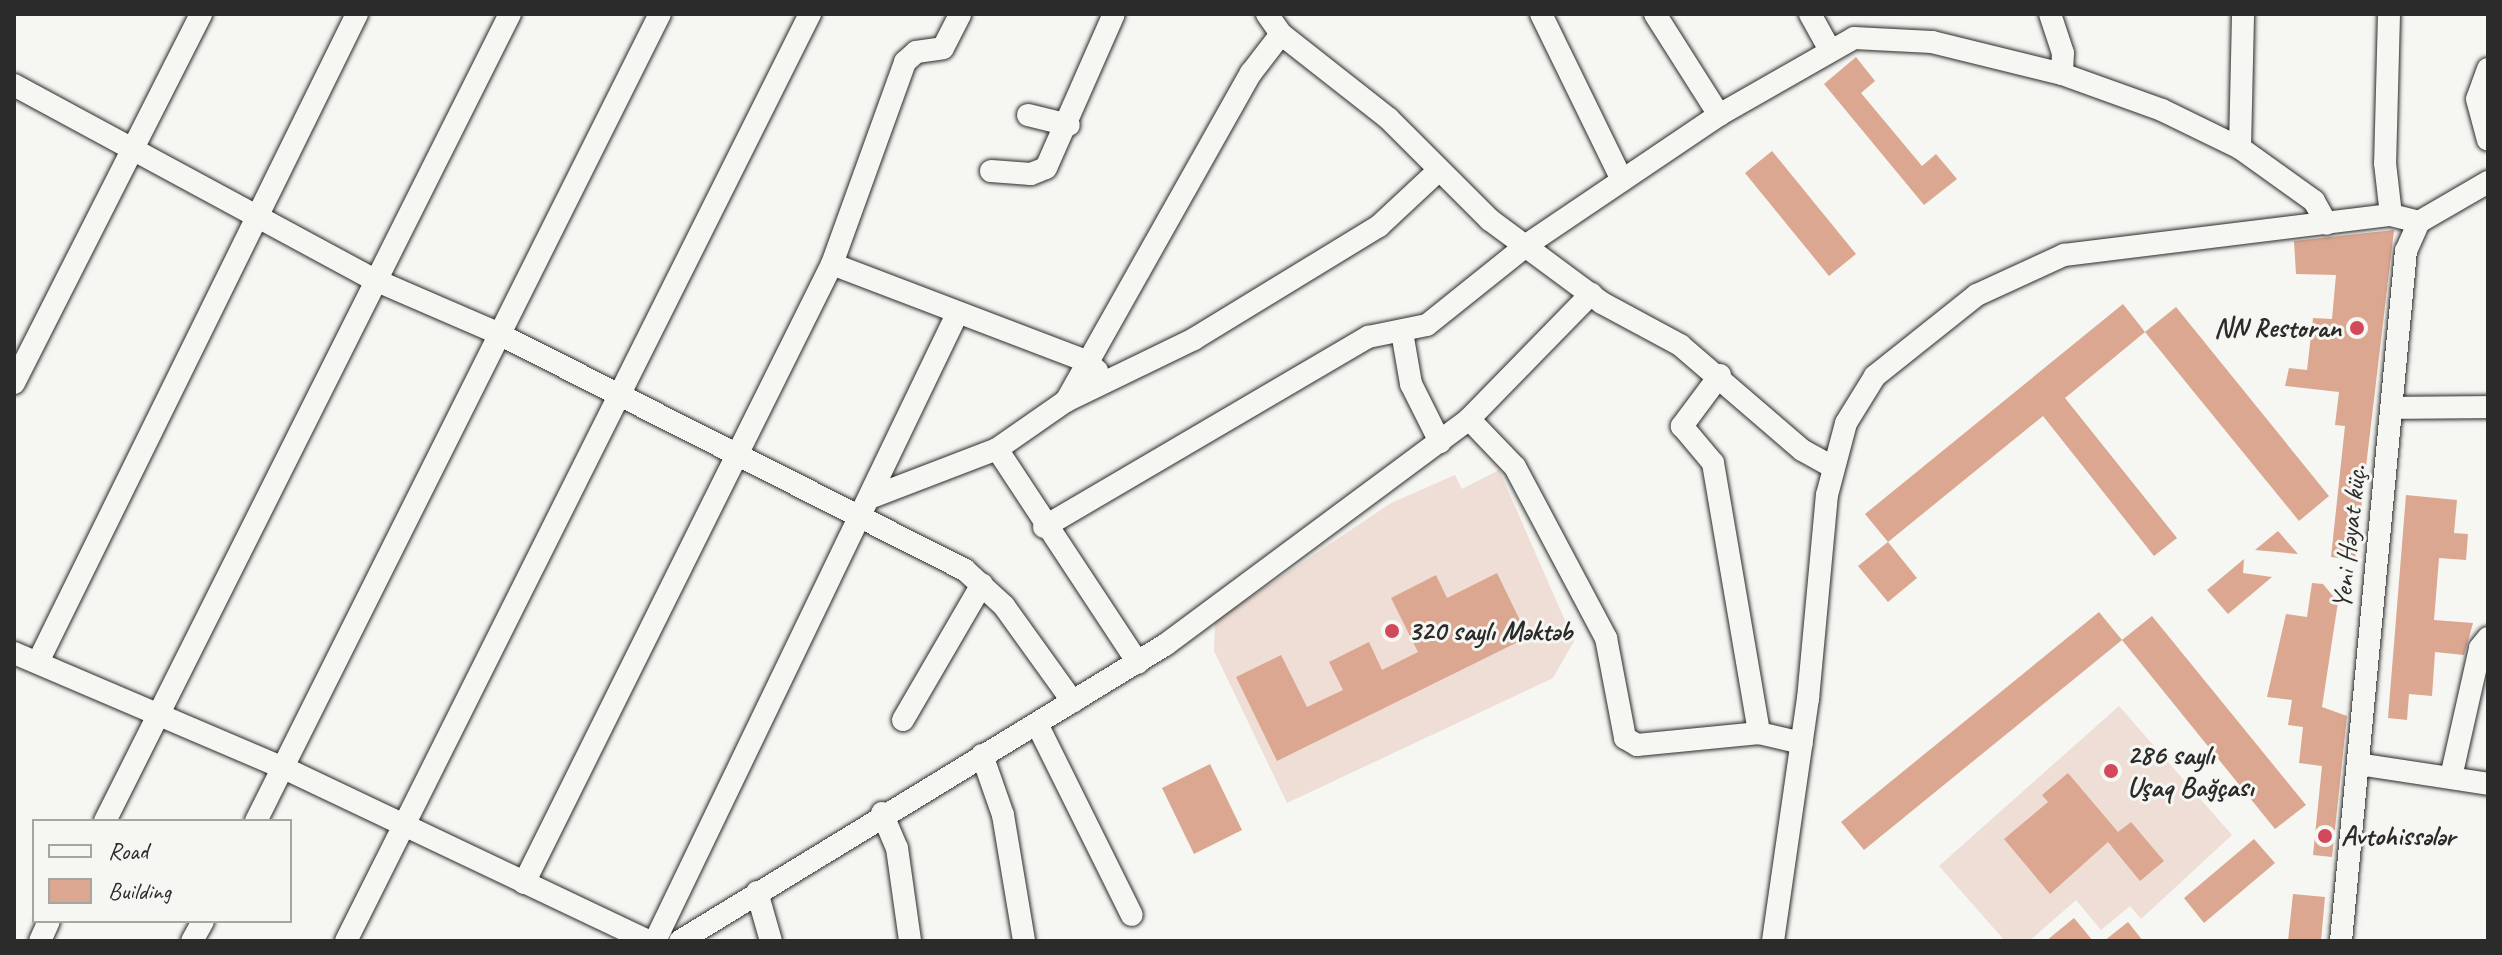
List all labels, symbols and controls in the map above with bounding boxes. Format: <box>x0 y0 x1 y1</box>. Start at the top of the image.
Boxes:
place label: NN Restoran <box>2213 311 2341 345</box>
marker: NN Restoran <box>2348 319 2366 337</box>
street label: Yeni Həyat küç. <box>2325 463 2373 611</box>
place label: 320 saylı Məktəb <box>1408 614 1572 648</box>
marker: 320 saylı Məktəb <box>1383 622 1401 640</box>
place label: 286 saylı Uşaq Bağçası <box>2127 738 2254 804</box>
marker: 286 saylı Uşaq Bağçası <box>2102 762 2120 780</box>
legend <box>32 819 292 923</box>
place label: Avtohissələr <box>2341 819 2455 853</box>
marker: Avtohissələr <box>2316 827 2334 845</box>
text: Road <box>108 836 148 866</box>
text: Building <box>108 876 171 906</box>

